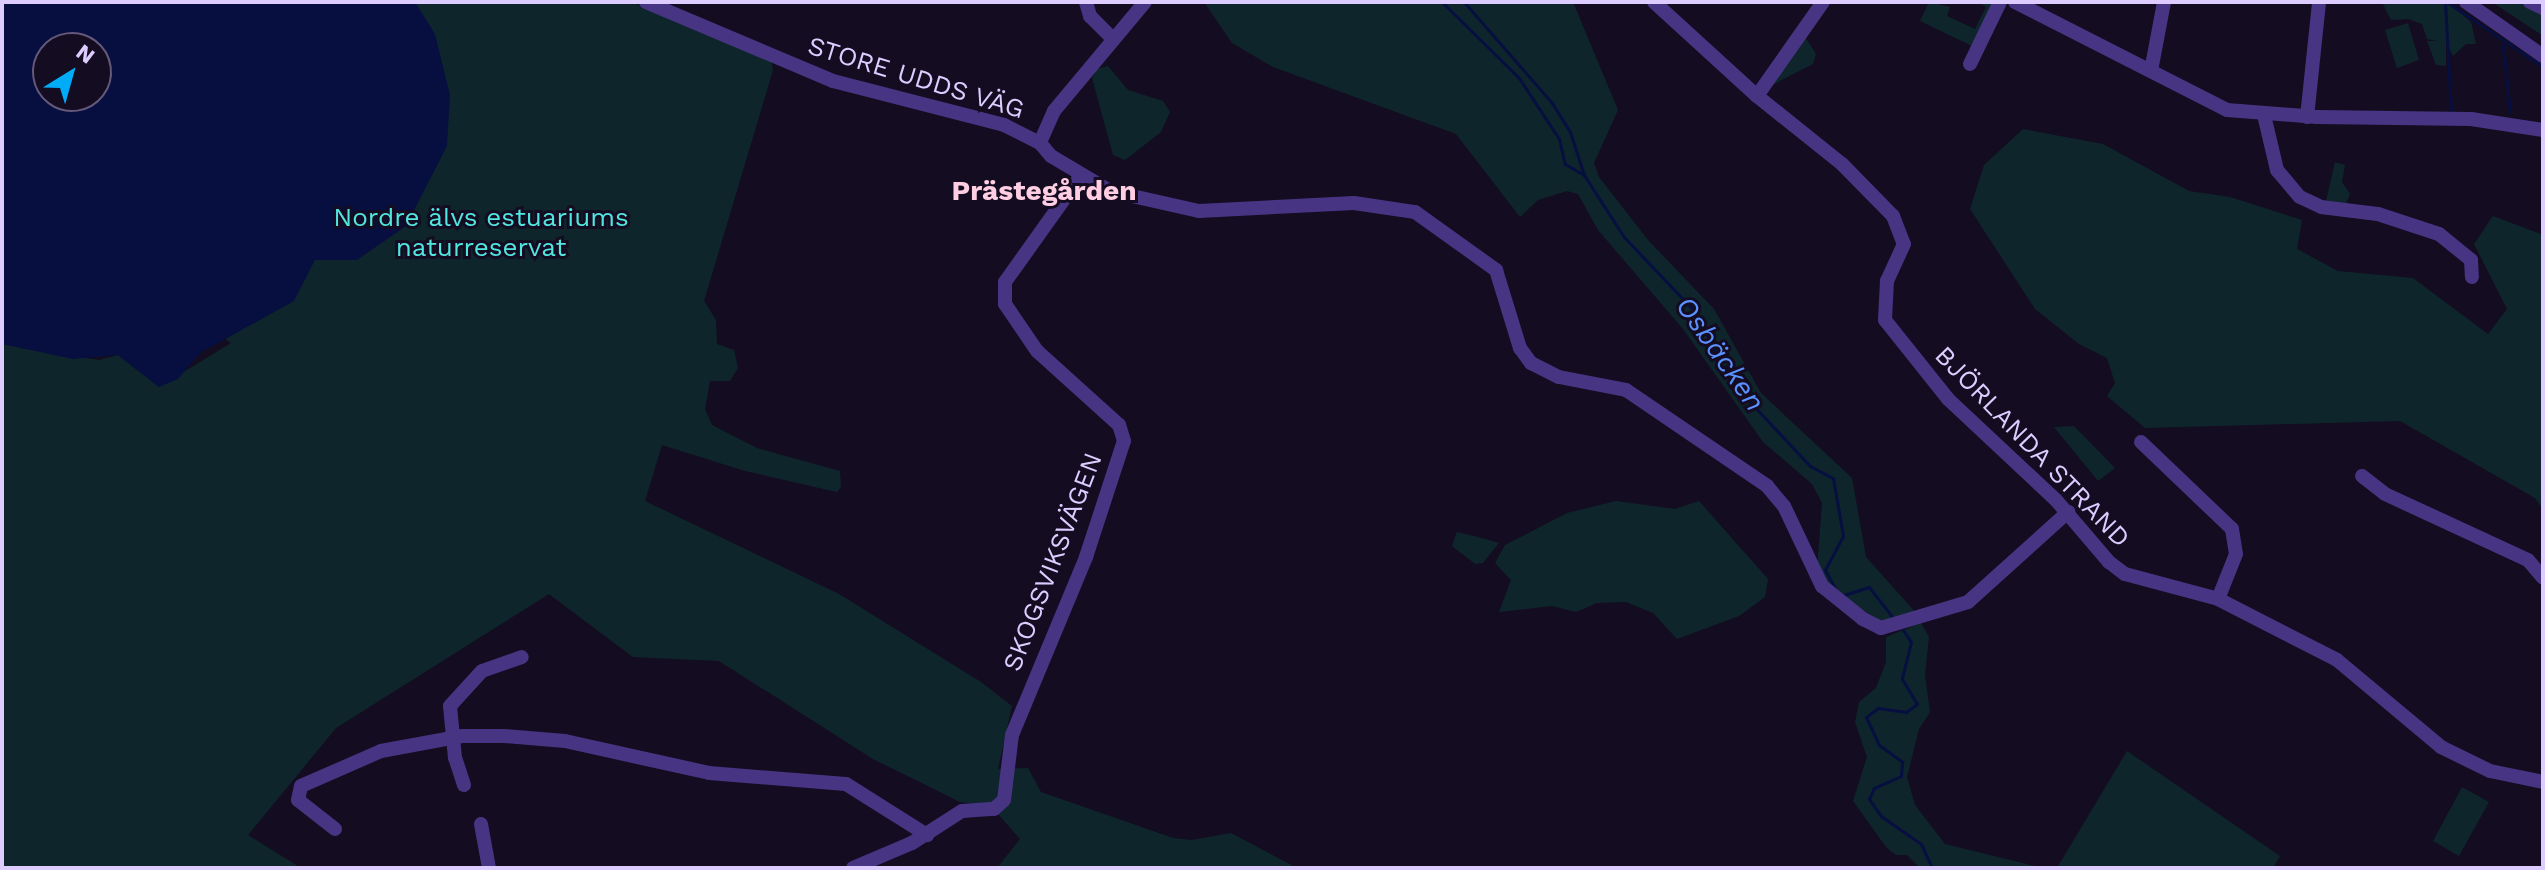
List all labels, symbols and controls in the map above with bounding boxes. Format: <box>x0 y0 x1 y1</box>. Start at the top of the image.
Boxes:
street label: STORE UDDS VÄG <box>804 30 1028 126</box>
north arrow <box>32 32 112 112</box>
text: N <box>72 39 100 69</box>
district label: Prästegården <box>951 174 1137 208</box>
park label: Nordre älvs estuariums naturreservat <box>333 202 629 264</box>
water label: Osbäcken <box>1668 290 1772 418</box>
street label: BJÖRLANDA STRAND <box>1928 340 2136 554</box>
street label: SKOGSVIKSVÄGEN <box>997 448 1109 676</box>

